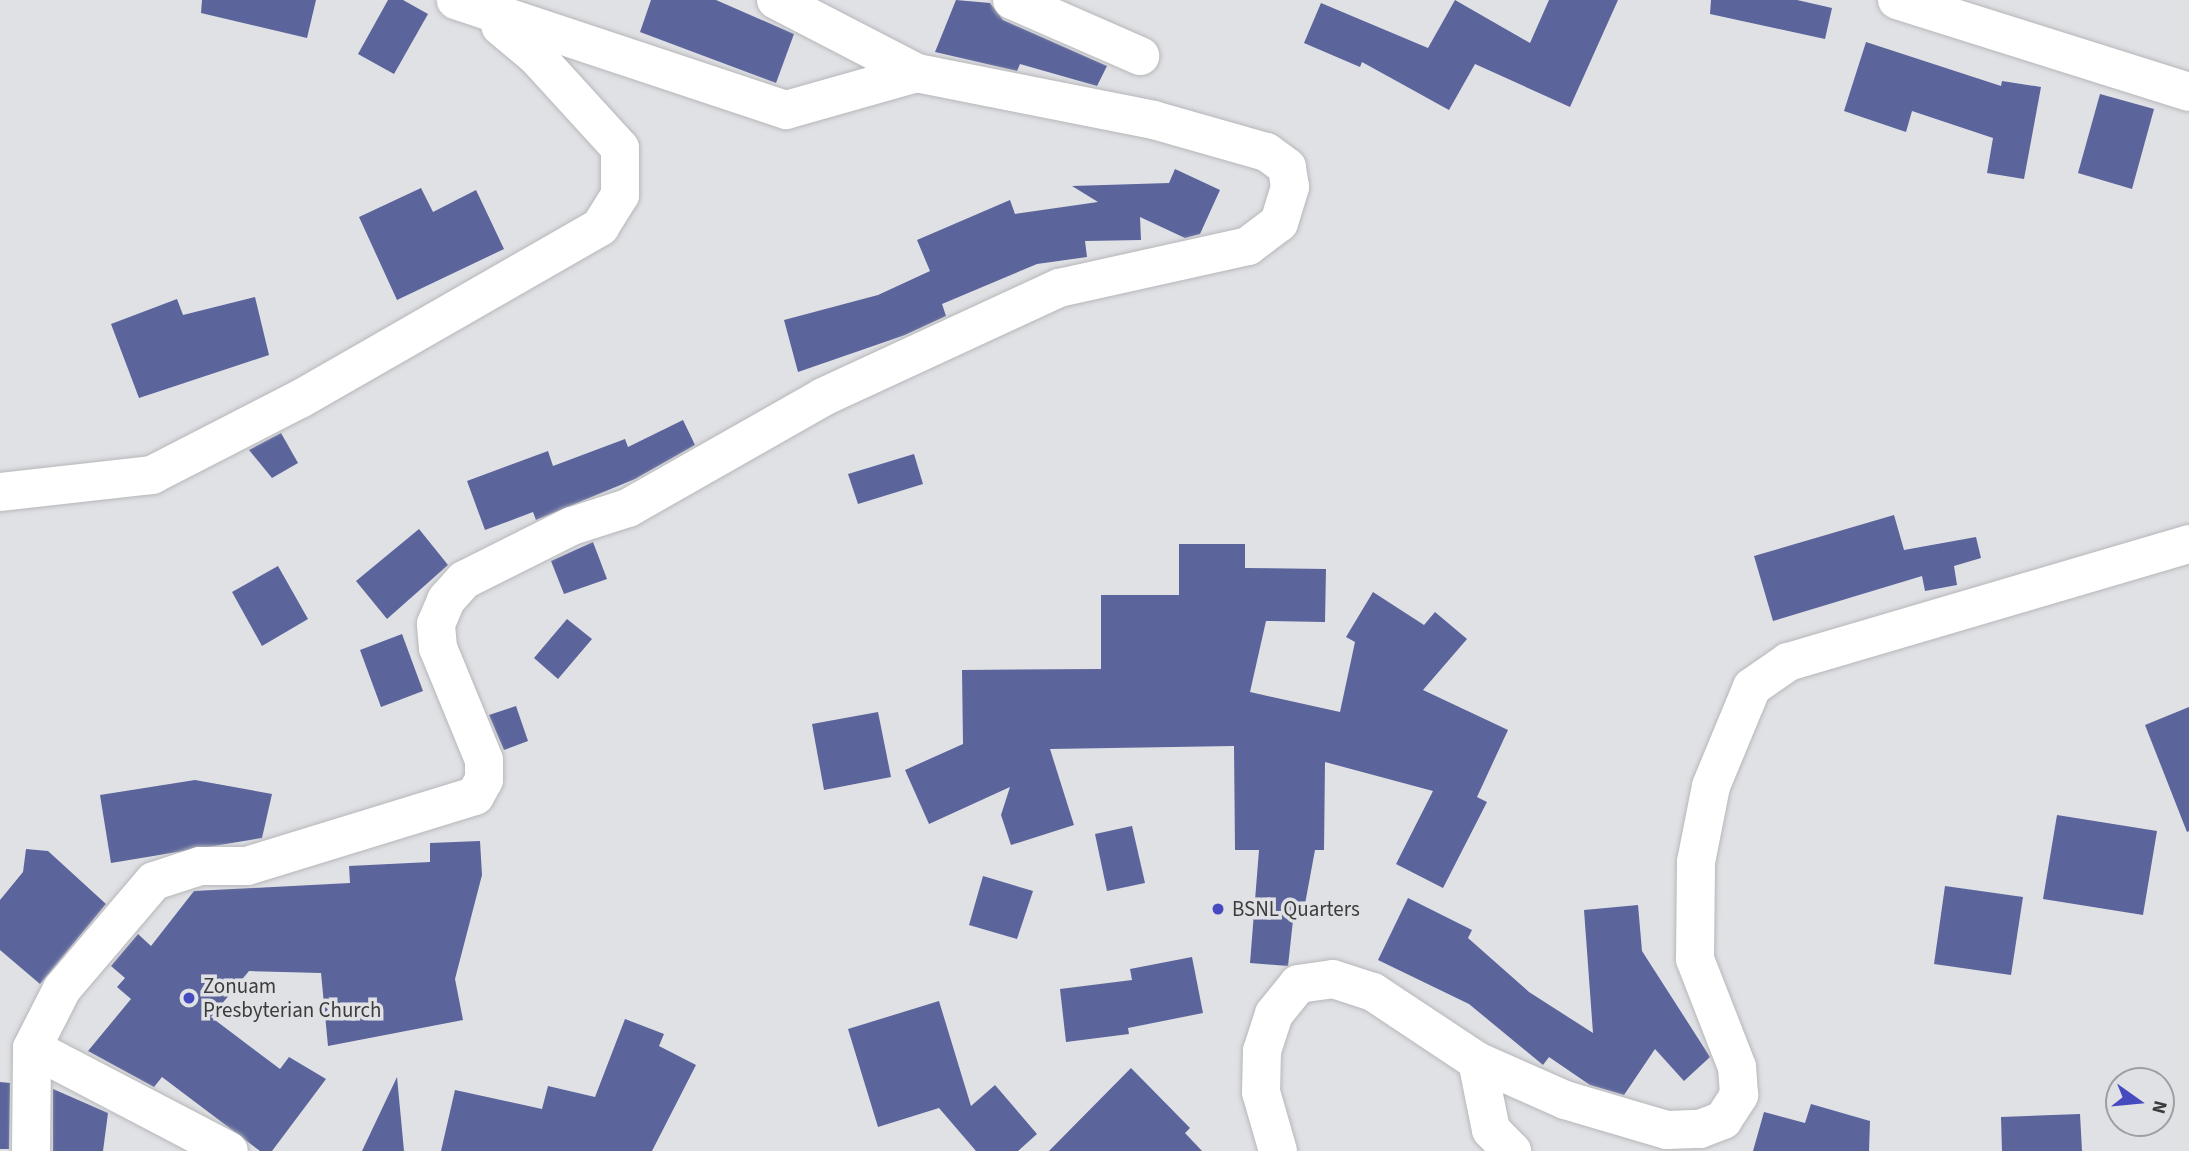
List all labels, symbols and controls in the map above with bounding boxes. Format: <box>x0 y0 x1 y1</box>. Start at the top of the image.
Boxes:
place label: BSNL Quarters <box>1232 896 1360 922</box>
marker: BSNL Quarters <box>1210 901 1226 917</box>
place label: Zonuam Presbyterian Church <box>203 973 381 1023</box>
marker: Zonuam Presbyterian Church <box>181 990 197 1006</box>
north arrow <box>2105 1067 2175 1137</box>
text: N <box>2144 1097 2174 1117</box>

